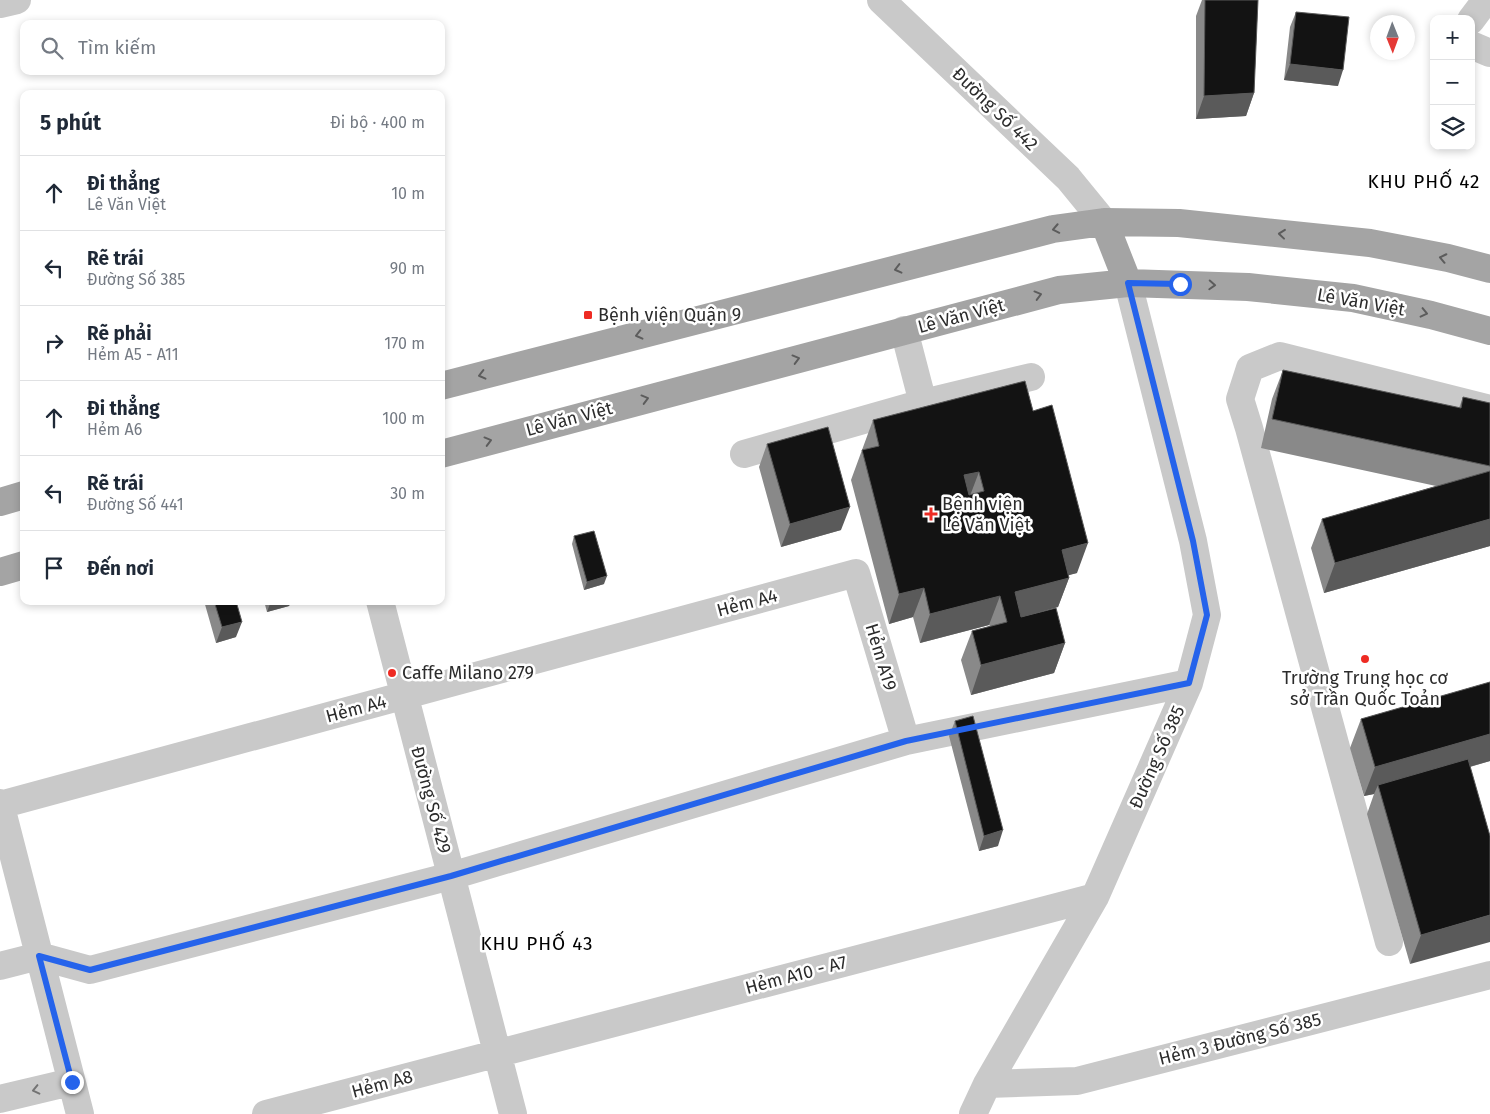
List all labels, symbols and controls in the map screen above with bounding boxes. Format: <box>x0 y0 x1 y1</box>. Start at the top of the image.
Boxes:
north arrow <box>1370 15 1415 60</box>
map controls <box>1430 15 1475 150</box>
button: + <box>1430 15 1475 60</box>
search box <box>20 20 445 75</box>
icon: search <box>38 34 66 62</box>
text: Tìm kiếm <box>78 36 156 59</box>
button: − <box>1430 60 1475 105</box>
street label: Đường Số 442 <box>948 63 1042 155</box>
button: layers <box>1430 105 1475 150</box>
text: 5 phút <box>40 110 101 136</box>
text: Đi bộ · 400 m <box>330 113 425 132</box>
district label: KHU PHỐ 42 <box>1368 168 1481 193</box>
text: Đi thẳng <box>87 172 160 195</box>
icon: ahead <box>40 179 68 207</box>
text: 10 m <box>391 184 425 203</box>
text: Lê Văn Việt <box>87 195 166 214</box>
one-way arrow <box>1051 224 1060 234</box>
one-way arrow <box>1278 229 1286 240</box>
text: Rẽ trái <box>87 247 144 270</box>
one-way arrow <box>1438 253 1447 263</box>
icon: left <box>40 254 68 282</box>
text: 90 m <box>390 259 425 278</box>
one-way arrow <box>894 263 903 274</box>
text: Đường Số 385 <box>87 270 185 289</box>
route start <box>1169 273 1192 296</box>
one-way arrow <box>1208 280 1216 291</box>
street label: Lê Văn Việt <box>1315 283 1407 321</box>
one-way arrow <box>1033 291 1041 301</box>
street label: Lê Văn Việt <box>915 294 1007 338</box>
place label: Bệnh viện Quận 9 <box>598 304 741 326</box>
one-way arrow <box>1420 307 1429 318</box>
marker: Bệnh viện Quận 9 <box>582 309 594 321</box>
text: Rẽ phải <box>87 322 152 345</box>
icon: right <box>40 329 68 357</box>
one-way arrow <box>635 329 644 340</box>
text: 170 m <box>384 334 425 353</box>
text: Hẻm A5 - A11 <box>87 345 179 364</box>
one-way arrow <box>792 354 801 365</box>
one-way arrow <box>477 369 486 380</box>
one-way arrow <box>641 394 650 405</box>
text: Đi thẳng <box>87 397 160 420</box>
street label: Lê Văn Việt <box>523 397 615 441</box>
icon: ahead <box>40 404 68 432</box>
text: 100 m <box>382 409 425 428</box>
text: Hẻm A6 <box>87 420 142 439</box>
one-way arrow <box>484 436 493 447</box>
text: Rẽ trái <box>87 472 144 495</box>
icon: left <box>40 479 68 507</box>
text: 30 m <box>390 484 425 503</box>
place label: Bệnh viện Lê Văn Việt <box>942 493 1031 536</box>
text: Đường Số 441 <box>87 495 184 514</box>
marker: Bệnh viện Lê Văn Việt <box>924 507 938 521</box>
icon: arrive <box>40 554 68 582</box>
text: Đến nơi <box>87 557 154 580</box>
street label: Hẻm A4 <box>714 584 780 622</box>
street label: Hẻm A19 <box>860 621 902 693</box>
marker: Trường Trung học cơ sở Trần Quốc Toản <box>1359 653 1371 665</box>
place label: Caffe Milano 279 <box>402 662 534 684</box>
marker: Caffe Milano 279 <box>386 667 398 679</box>
place label: Trường Trung học cơ sở Trần Quốc Toản <box>1282 667 1448 710</box>
street label: Hẻm A4 <box>323 690 389 728</box>
street label: Đường Số 385 <box>1124 702 1190 812</box>
street label: Đường Số 429 <box>406 744 456 856</box>
district label: KHU PHỐ 43 <box>480 930 594 955</box>
street label: Hẻm A10 - A7 <box>743 951 849 999</box>
street label: Hẻm 3 Đường Số 385 <box>1156 1008 1324 1070</box>
street label: Hẻm A8 <box>349 1065 415 1103</box>
route end <box>61 1071 84 1094</box>
one-way arrow <box>31 1084 40 1095</box>

